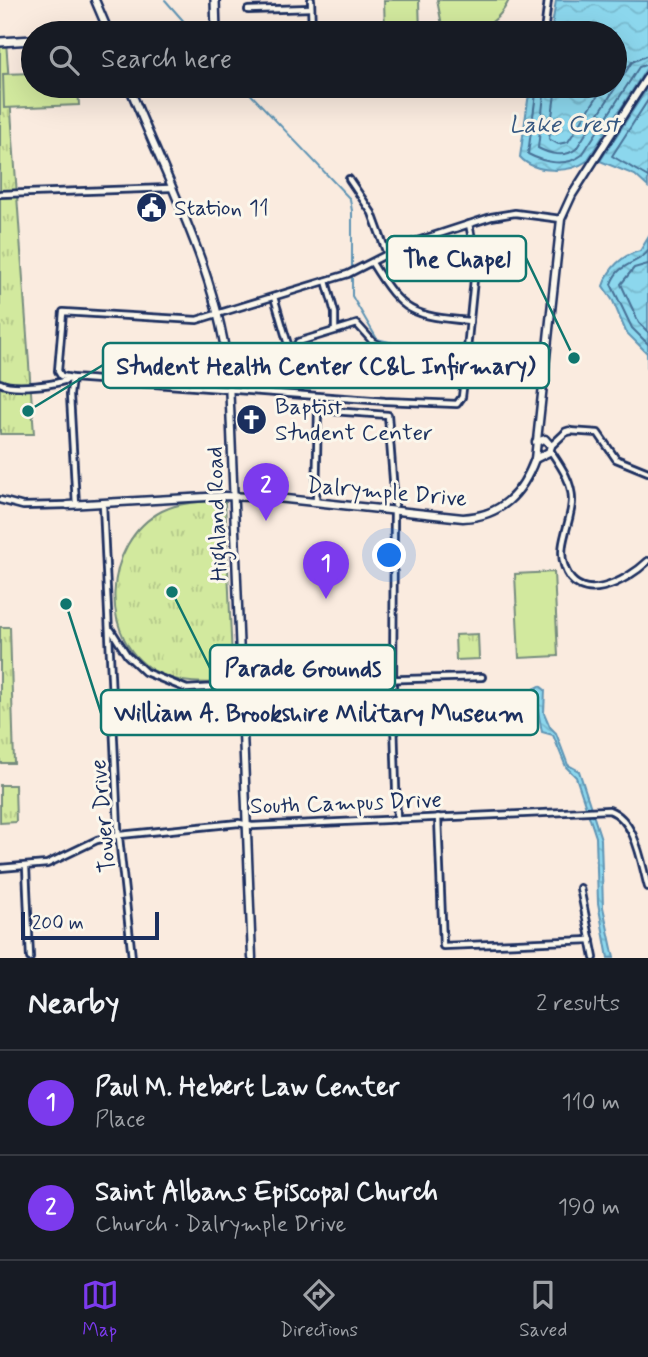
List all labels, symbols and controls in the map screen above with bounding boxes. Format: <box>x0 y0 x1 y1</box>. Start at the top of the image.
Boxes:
search box <box>21 21 627 98</box>
icon: search <box>45 41 83 79</box>
text: Search here <box>101 43 232 77</box>
water label: Lake Crest <box>509 110 621 141</box>
public building icon: Station 11 <box>134 190 168 224</box>
place label: Station 11 <box>174 194 269 224</box>
callout: The Chapel <box>387 236 526 281</box>
text: The Chapel <box>403 245 511 276</box>
callout: Student Health Center (C&L Infirmary) <box>103 343 549 388</box>
text: Student Health Center (C&L Infirmary) <box>116 352 536 383</box>
place label: Baptist Student Center <box>275 393 433 449</box>
church icon: Baptist Student Center <box>235 402 269 436</box>
street label: Highland Road <box>201 446 237 582</box>
pin: 2 <box>243 463 289 521</box>
street label: Dalrymple Drive <box>305 471 468 515</box>
your location <box>372 538 406 572</box>
pin: 1 <box>303 541 349 599</box>
callout: Parade Grounds <box>210 645 395 690</box>
text: Parade Grounds <box>224 654 382 685</box>
callout: William A. Brookshire Military Museum <box>101 690 538 735</box>
text: William A. Brookshire Military Museum <box>113 699 524 730</box>
street label: Tower Drive <box>84 758 124 874</box>
street label: South Campus Drive <box>250 786 443 822</box>
scale bar <box>21 909 159 941</box>
text: 200 m <box>32 911 84 936</box>
text: Nearby <box>28 984 119 1023</box>
text: 2 results <box>536 989 620 1019</box>
text: Paul M. Hebert Law Center <box>95 1071 399 1105</box>
text: 1 <box>46 1088 56 1118</box>
text: 110 m <box>561 1088 620 1118</box>
text: Place <box>95 1105 146 1135</box>
text: Saint Albans Episcopal Church <box>95 1176 438 1210</box>
text: 2 <box>45 1193 57 1223</box>
text: 190 m <box>558 1193 620 1223</box>
text: Church · Dalrymple Drive <box>95 1210 346 1240</box>
tab: Map <box>81 1276 119 1343</box>
tab: Directions <box>280 1276 358 1343</box>
tab: Saved <box>519 1276 567 1343</box>

